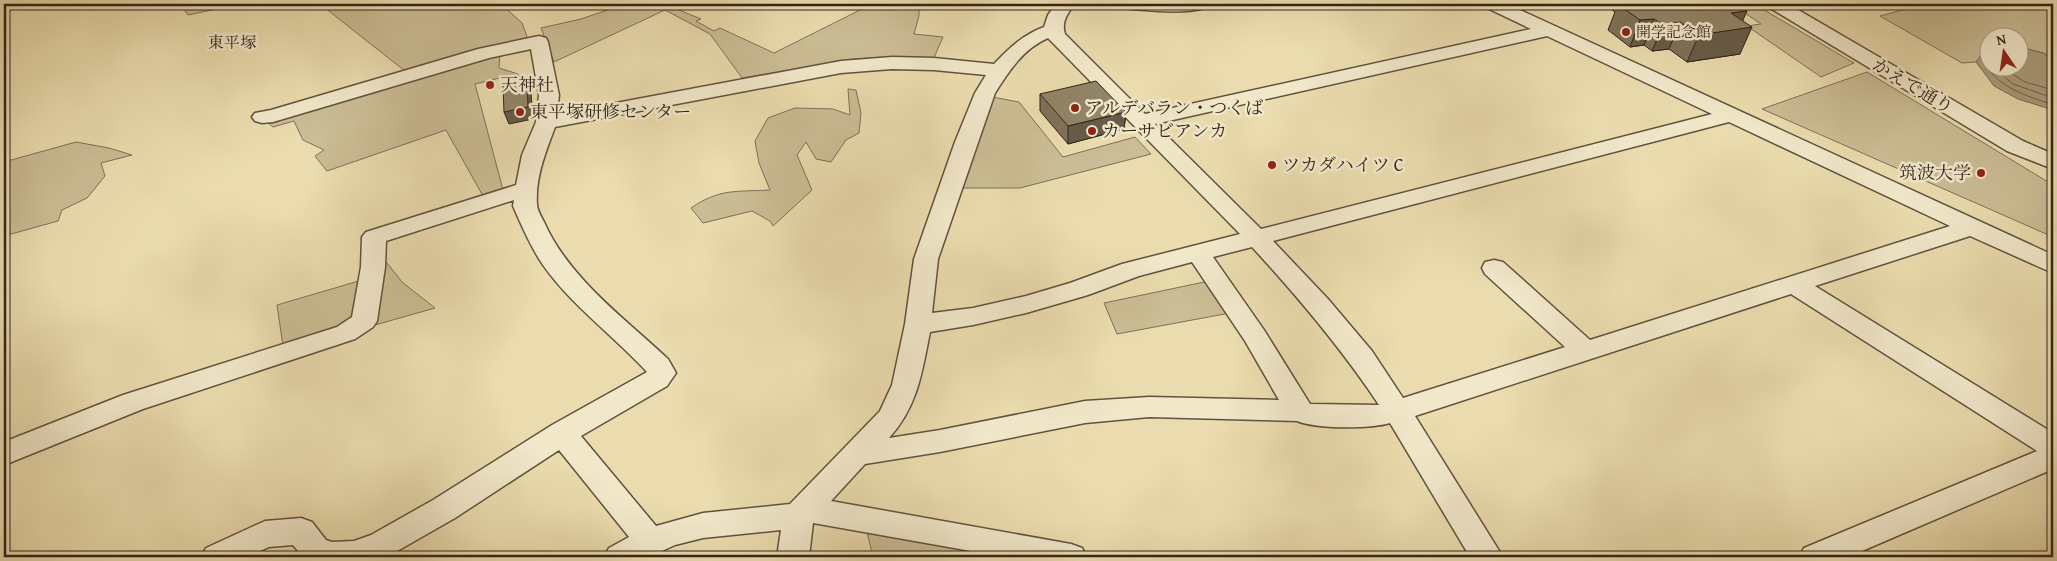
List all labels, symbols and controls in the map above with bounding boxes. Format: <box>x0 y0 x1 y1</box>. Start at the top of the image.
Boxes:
place label: 開学記念館 <box>1636 21 1711 42</box>
marker: 開学記念館 <box>1620 26 1632 38</box>
north arrow <box>1980 28 2030 78</box>
text: N <box>1994 28 2009 50</box>
district label: 東平塚 <box>208 30 256 54</box>
street label: かえで通り <box>1868 51 1959 120</box>
place label: 天神社 <box>500 71 554 98</box>
marker: 天神社 <box>484 79 496 91</box>
place label: アルデバラン・つくば <box>1085 94 1263 121</box>
place label: 東平塚研修センター <box>530 98 691 125</box>
marker: アルデバラン・つくば <box>1069 102 1081 114</box>
marker: 東平塚研修センター <box>514 106 526 118</box>
place label: カーサビアンカ <box>1102 117 1227 144</box>
marker: カーサビアンカ <box>1086 125 1098 137</box>
place label: ツカダハイツ C <box>1282 151 1404 178</box>
marker: ツカダハイツ C <box>1266 159 1278 171</box>
place label: 筑波大学 <box>1899 159 1971 186</box>
marker: 筑波大学 <box>1975 167 1987 179</box>

